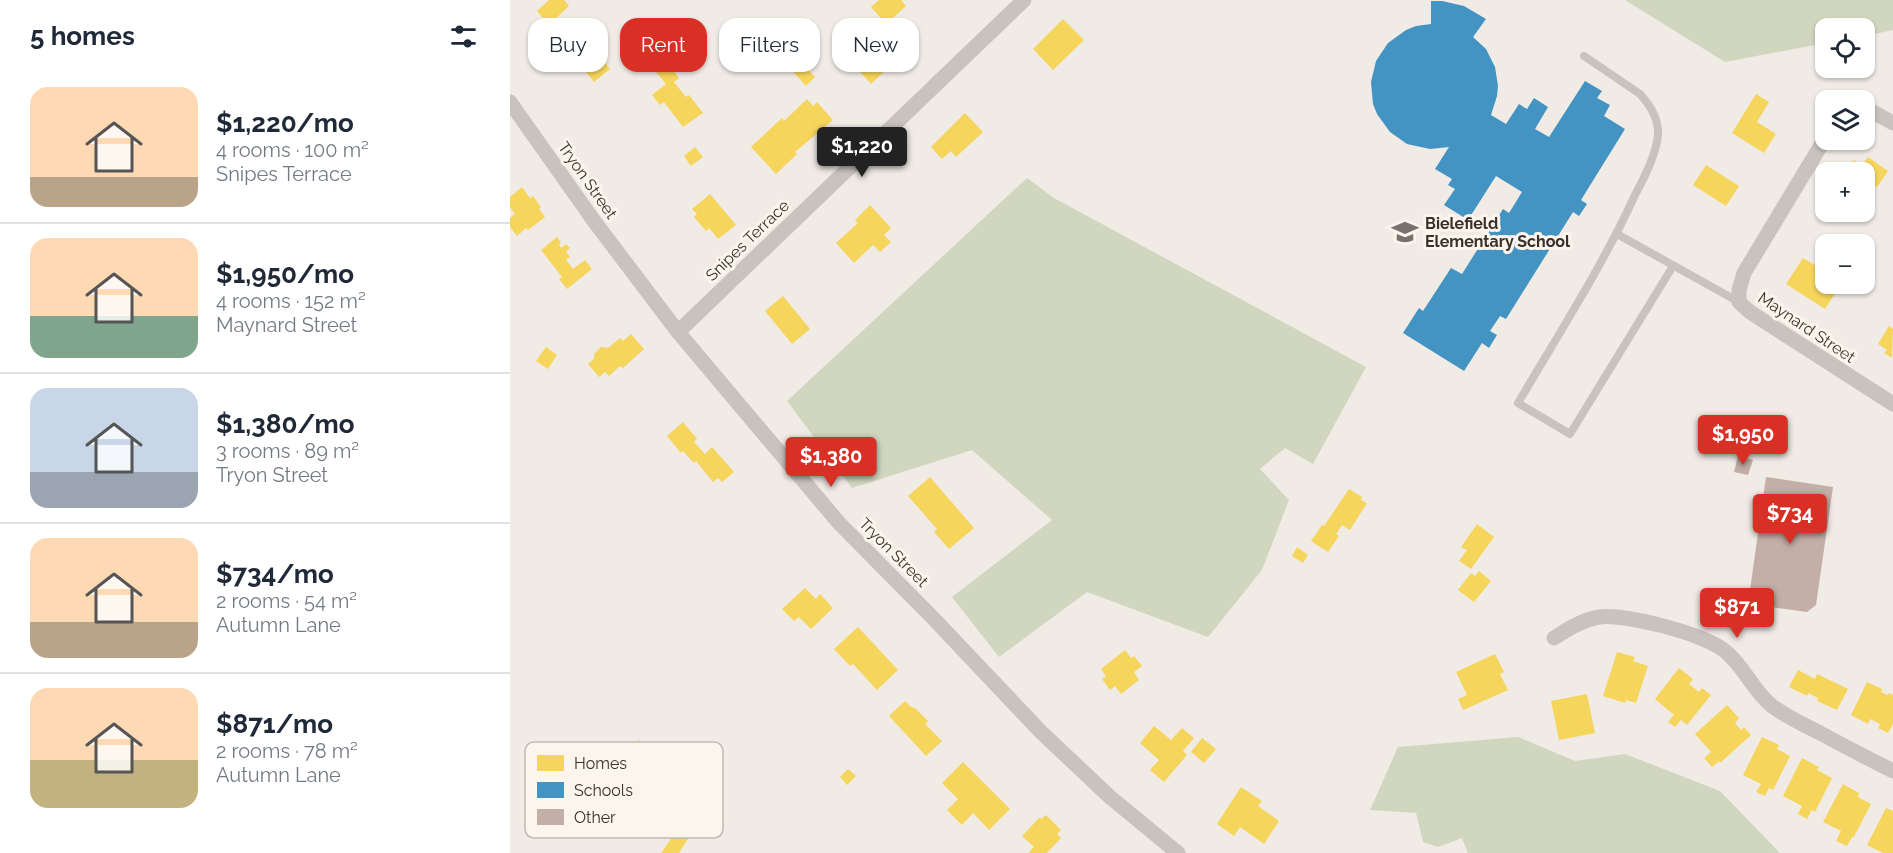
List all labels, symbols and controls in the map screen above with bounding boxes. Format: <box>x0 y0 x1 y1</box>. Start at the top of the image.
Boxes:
chip: Buy <box>528 18 608 72</box>
chip: Rent <box>620 18 707 72</box>
chip: Filters <box>719 18 820 72</box>
chip: New <box>832 18 919 72</box>
map controls <box>1815 18 1875 294</box>
button: locate <box>1815 18 1875 78</box>
icon: filters <box>447 20 480 53</box>
text: 5 homes <box>30 21 135 51</box>
button: layers <box>1815 90 1875 150</box>
text: $1,220/mo <box>216 108 354 138</box>
icon: home <box>78 111 150 183</box>
pin: $1,220 <box>813 127 911 178</box>
text: $1,220 <box>831 134 893 158</box>
text: 4 rooms · 100 m² <box>216 138 369 162</box>
street label: Tryon Street <box>554 138 621 223</box>
text: Snipes Terrace <box>216 162 352 186</box>
button: + <box>1815 162 1875 222</box>
street label: Snipes Terrace <box>702 196 793 285</box>
place label: Bielefield Elementary School <box>1425 214 1571 251</box>
school or university icon: Bielefield Elementary School <box>1390 217 1420 247</box>
button: − <box>1815 234 1875 294</box>
text: $1,950/mo <box>216 259 354 289</box>
icon: home <box>78 262 150 334</box>
street label: Maynard Street <box>1755 288 1859 367</box>
text: 4 rooms · 152 m² <box>216 289 366 313</box>
text: Maynard Street <box>216 313 357 337</box>
text: $1,380/mo <box>216 409 355 439</box>
icon: home <box>78 412 150 484</box>
pin: $1,950 <box>1694 415 1792 466</box>
text: $1,950 <box>1712 422 1774 446</box>
pin: $1,380 <box>782 437 880 488</box>
text: 3 rooms · 89 m² <box>216 439 359 463</box>
text: $1,380 <box>800 444 862 468</box>
text: Tryon Street <box>216 463 328 487</box>
pin: $734 <box>1754 494 1826 545</box>
text: $734 <box>1767 501 1813 525</box>
street label: Tryon Street <box>855 514 932 591</box>
text: $734/mo <box>216 559 334 589</box>
icon: home <box>78 562 150 634</box>
pin: $871 <box>1701 588 1773 639</box>
text: 2 rooms · 54 m² <box>216 589 357 613</box>
text: $871 <box>1714 595 1760 619</box>
text: Autumn Lane <box>216 613 341 637</box>
text: $871/mo <box>216 709 333 739</box>
icon: home <box>78 712 150 784</box>
text: 2 rooms · 78 m² <box>216 739 358 763</box>
legend <box>525 742 723 838</box>
text: Homes <box>574 754 627 773</box>
text: Autumn Lane <box>216 763 341 787</box>
text: Schools <box>574 781 633 800</box>
text: Other <box>574 808 616 827</box>

